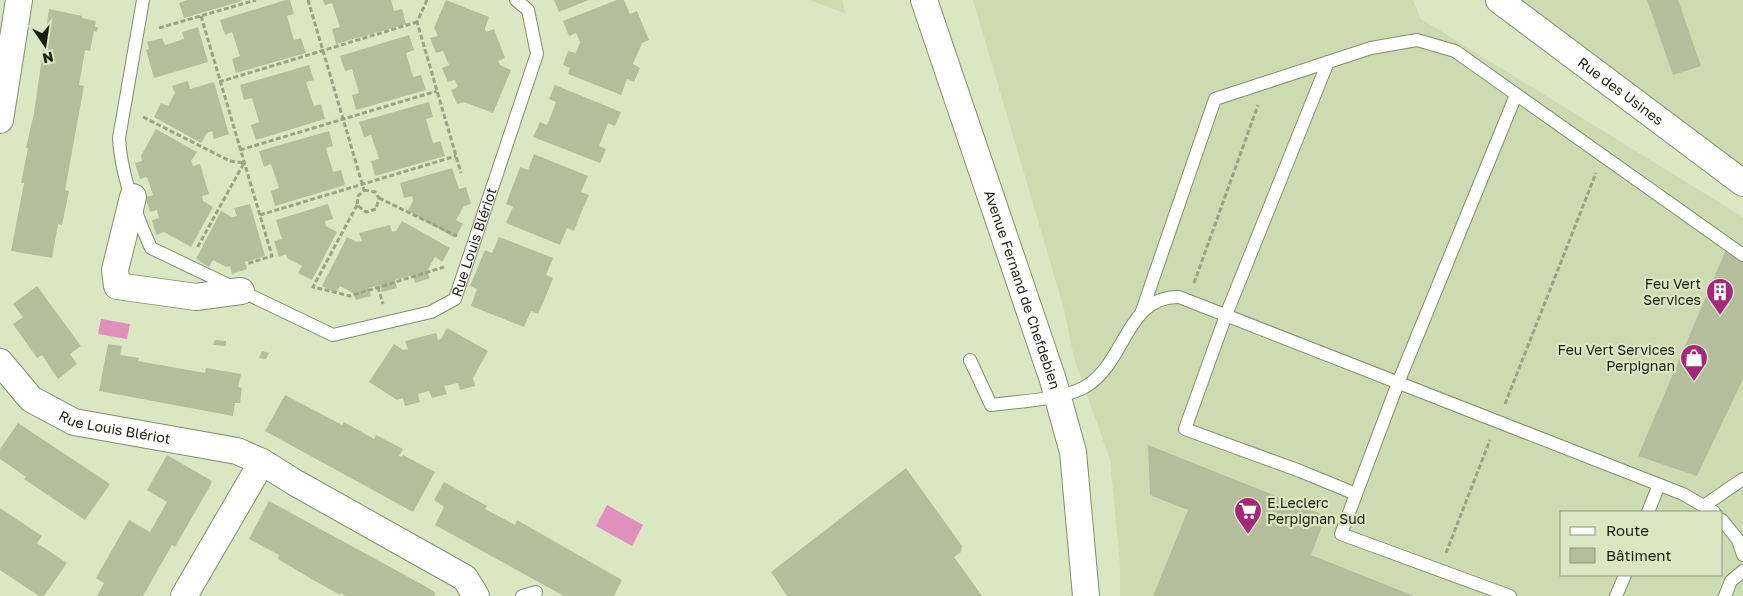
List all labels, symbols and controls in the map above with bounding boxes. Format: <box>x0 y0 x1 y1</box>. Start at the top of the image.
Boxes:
north arrow <box>20 20 70 70</box>
text: N <box>41 49 55 68</box>
street label: Rue des Usines <box>1575 53 1667 128</box>
street label: Rue Louis Blériot <box>447 185 500 299</box>
street label: Avenue Fernand de Chefdebien <box>981 188 1064 391</box>
place label: Feu Vert Services <box>1643 275 1701 308</box>
building icon: Feu Vert Services <box>1705 277 1735 316</box>
place label: Feu Vert Services Perpignan <box>1557 341 1675 374</box>
shop icon: Feu Vert Services Perpignan <box>1679 343 1709 382</box>
street label: Rue Louis Blériot <box>56 407 172 447</box>
place label: E.Leclerc Perpignan Sud <box>1267 494 1365 527</box>
supermarket icon: E.Leclerc Perpignan Sud <box>1233 496 1263 535</box>
legend <box>1560 511 1723 576</box>
text: Route <box>1606 521 1649 539</box>
text: Bâtiment <box>1606 546 1671 564</box>

